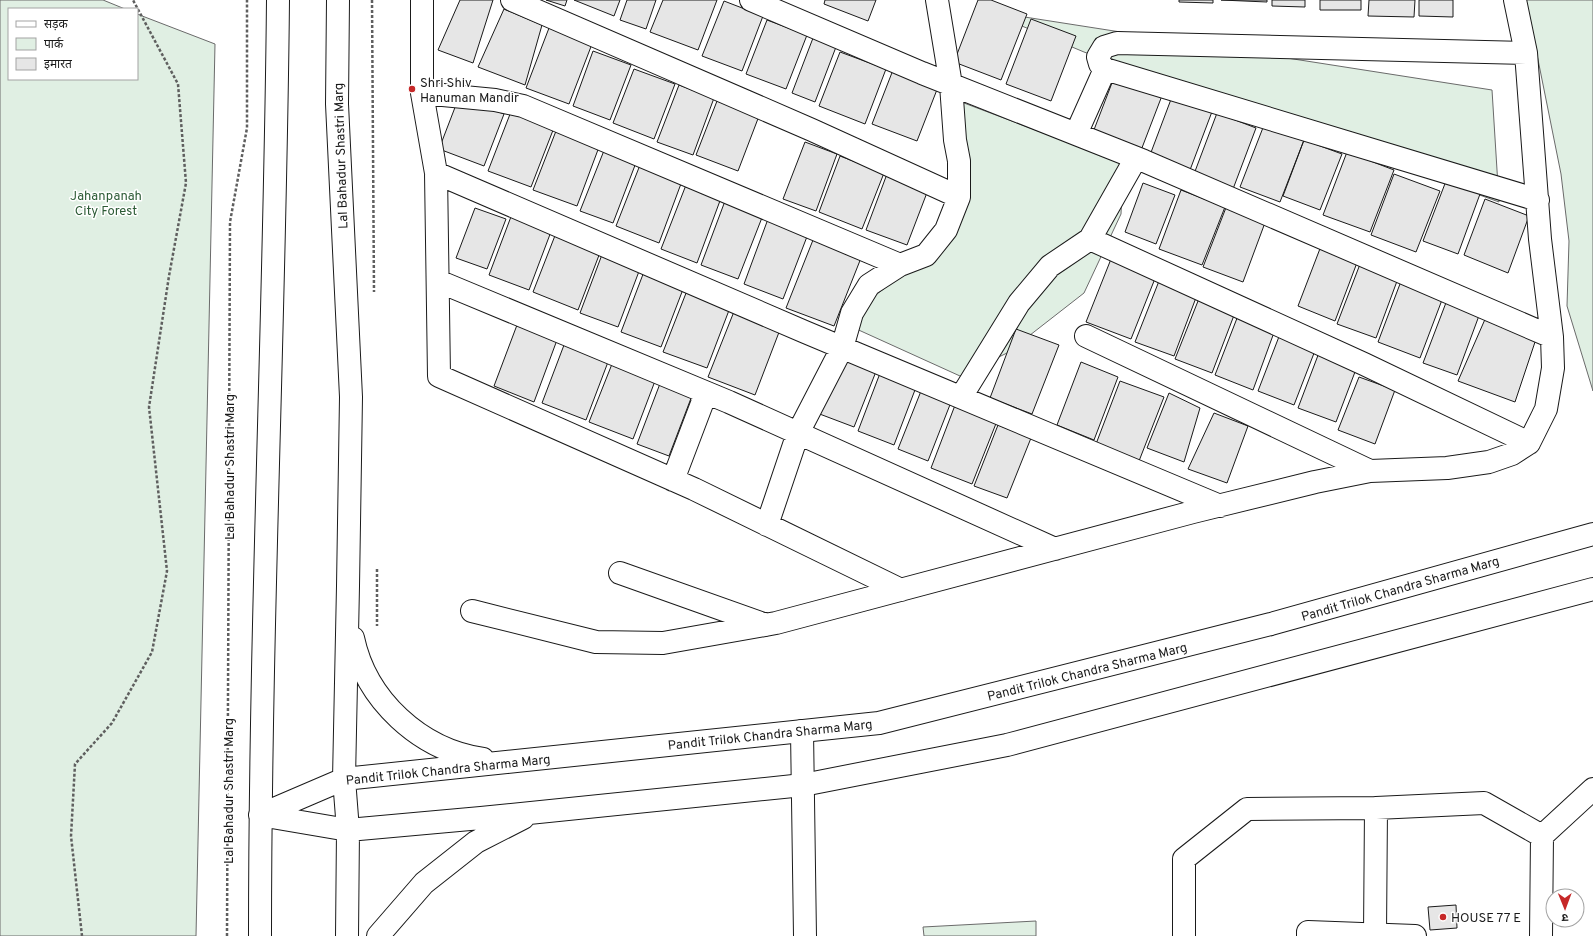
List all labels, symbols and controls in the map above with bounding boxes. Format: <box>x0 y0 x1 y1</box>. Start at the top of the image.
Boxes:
legend <box>8 8 138 80</box>
text: सड़क <box>44 17 69 33</box>
text: पार्क <box>44 37 64 53</box>
text: इमारत <box>44 57 73 73</box>
place label: Shri Shiv Hanuman Mandir <box>420 76 519 107</box>
street label: Lal Bahadur Shastri Marg <box>331 83 353 229</box>
marker: Shri Shiv Hanuman Mandir <box>407 84 417 94</box>
park label: Jahanpanah City Forest <box>70 189 142 220</box>
street label: Lal Bahadur Shastri Marg <box>223 394 239 540</box>
street label: Pandit Trilok Chandra Sharma Marg <box>1300 554 1501 626</box>
street label: Pandit Trilok Chandra Sharma Marg <box>986 640 1189 706</box>
street label: Pandit Trilok Chandra Sharma Marg <box>667 717 873 755</box>
street label: Lal Bahadur Shastri Marg <box>222 718 238 864</box>
street label: Pandit Trilok Chandra Sharma Marg <box>345 752 551 790</box>
north arrow <box>1545 888 1585 928</box>
text: उ <box>1561 910 1568 924</box>
place label: HOUSE 77 E <box>1451 911 1521 927</box>
marker: HOUSE 77 E <box>1438 912 1448 922</box>

